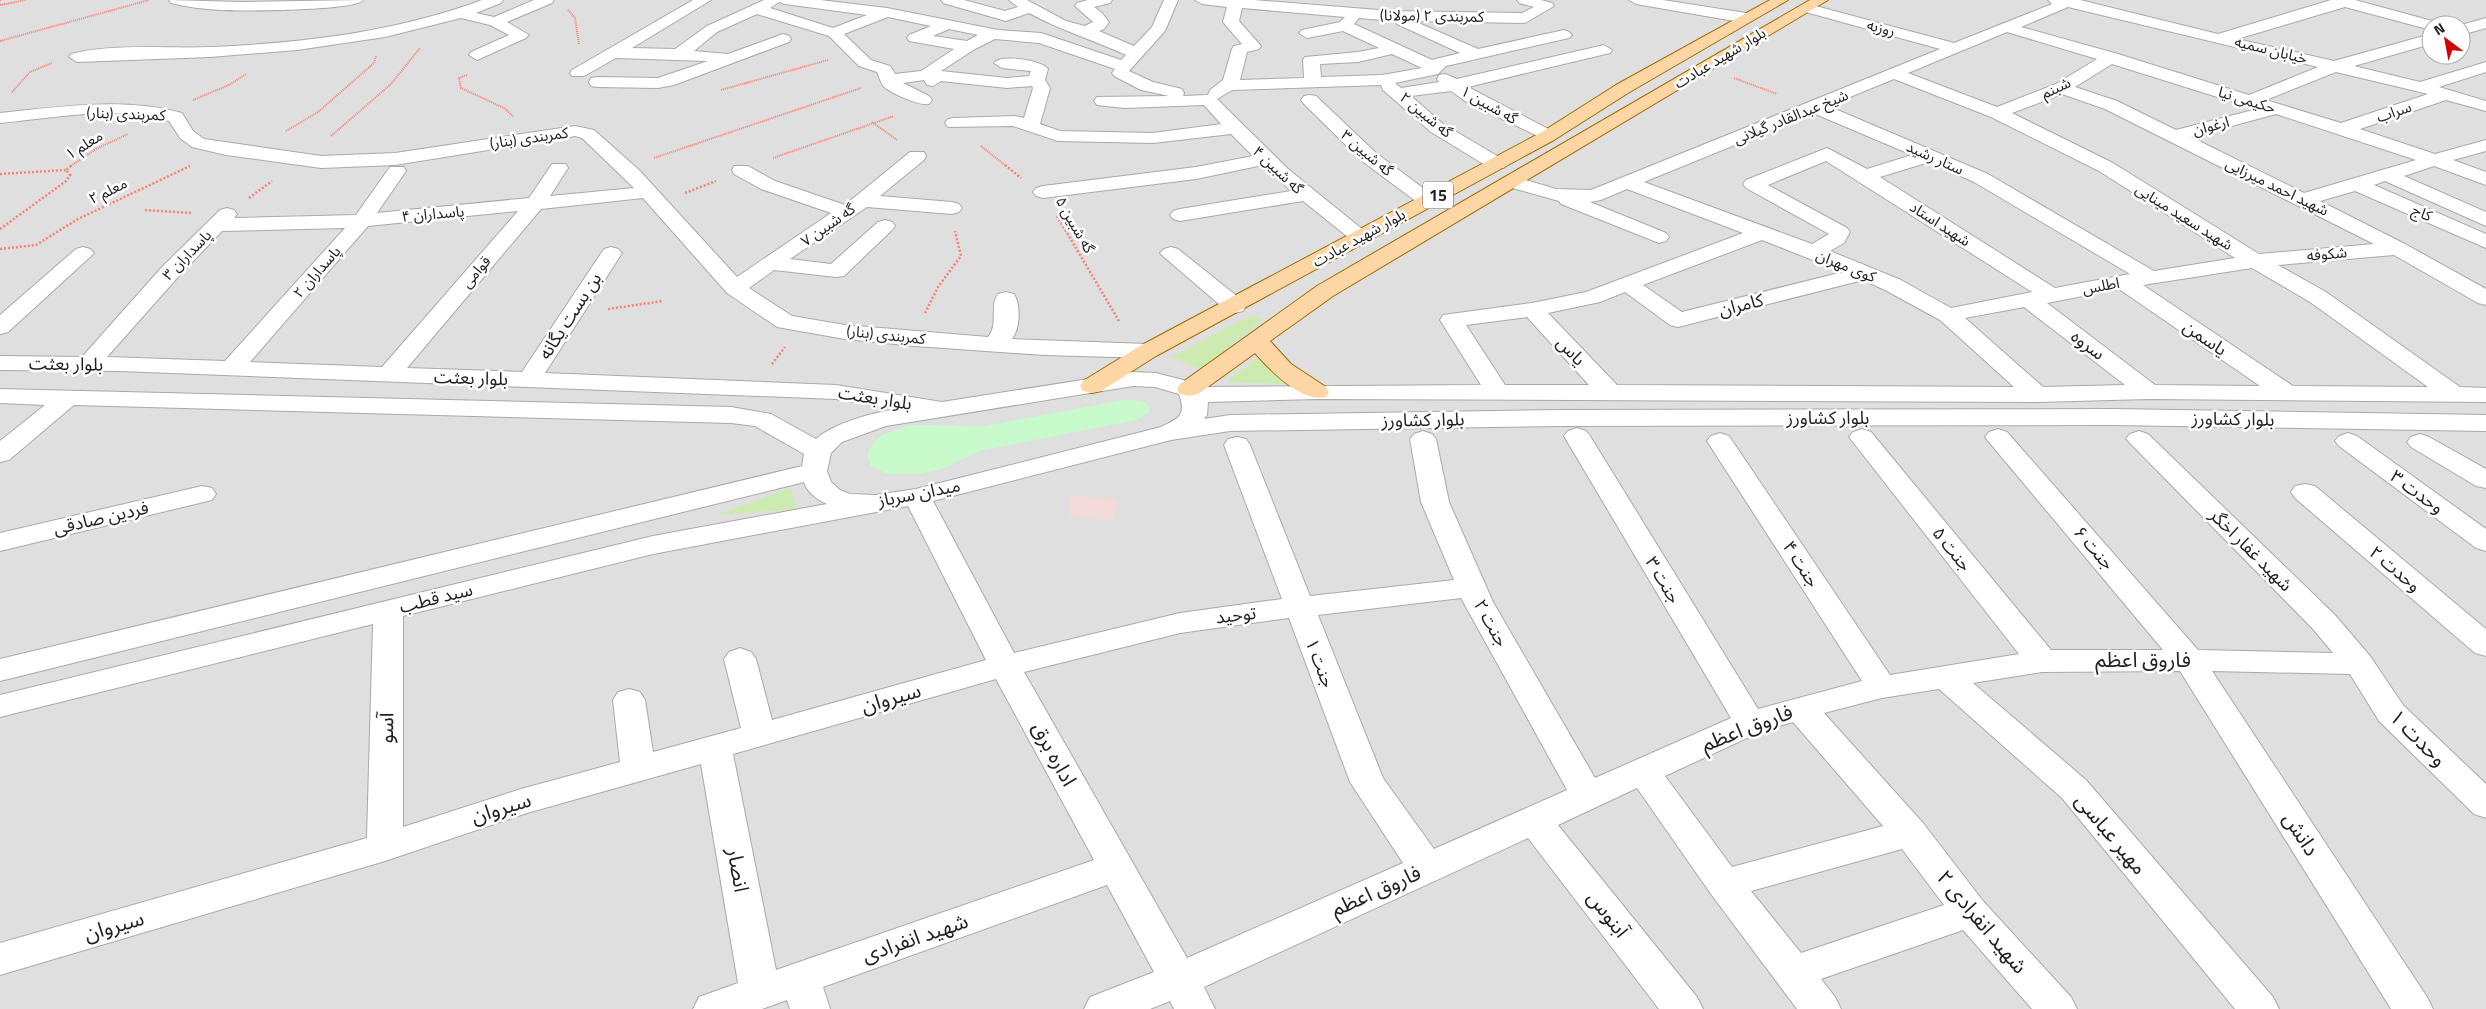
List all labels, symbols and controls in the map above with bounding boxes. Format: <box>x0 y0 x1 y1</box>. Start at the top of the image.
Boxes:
street label: کمربندی ۲ (مولانا) <box>1380 3 1485 28</box>
street label: روزبه <box>1864 13 1898 42</box>
north arrow <box>2421 15 2471 65</box>
text: N <box>2429 17 2449 40</box>
street label: بلوار شهید عبادت <box>1670 21 1770 94</box>
street label: خیابان سمیه <box>2232 29 2310 70</box>
street label: شبنم <box>2037 71 2075 104</box>
street label: گه شبین ۱ <box>1456 79 1523 130</box>
street label: حکیمی نیا <box>2216 80 2279 119</box>
street label: شیخ عبدالقادر گیلانی <box>1730 83 1852 151</box>
street label: گه شبین ۲ <box>1395 86 1458 144</box>
street label: سراب <box>2373 95 2415 128</box>
street label: کمربندی (بنار) <box>86 101 167 126</box>
street label: ارغوان <box>2190 110 2232 141</box>
street label: کمربندی (بنار) <box>488 120 571 154</box>
street label: معلم ۱ <box>60 124 107 165</box>
street label: گه شبین ۳ <box>1336 124 1399 182</box>
street label: ستار رشید <box>1903 135 1968 181</box>
street label: گه شبین ۴ <box>1248 140 1309 200</box>
street label: شهید احمد میرزایی <box>2222 152 2333 222</box>
street label: معلم ۲ <box>85 171 131 210</box>
street label: شهید سعید مینایی <box>2131 177 2238 256</box>
road number: 15 <box>1423 182 1453 208</box>
street label: گه شبین ۵ <box>1050 192 1101 258</box>
street label: شهید استاد <box>1905 195 1976 252</box>
street label: گه شبین ۷ <box>796 197 860 252</box>
street label: کاج <box>2408 198 2437 228</box>
street label: پاسداران ۴ <box>401 199 465 228</box>
street label: بلوار شهید عبادت <box>1308 202 1410 273</box>
street label: پاسداران ۳ <box>156 224 217 285</box>
street label: پاسداران ۲ <box>287 240 346 303</box>
street label: شکوفه <box>2306 240 2348 267</box>
street label: کوی مهران <box>1813 243 1880 288</box>
street label: قوامی <box>455 250 496 293</box>
street label: بن بست یگانه <box>531 267 608 365</box>
street label: اطلس <box>2081 271 2121 300</box>
street label: کامران <box>1716 286 1767 323</box>
street label: یاسمن <box>2178 313 2233 362</box>
street label: کمربندی (بنار) <box>845 319 927 350</box>
street label: سروه <box>2066 323 2111 366</box>
street label: یاس <box>1550 330 1592 372</box>
street label: بلوار بعثت <box>29 349 103 378</box>
street label: بلوار بعثت <box>433 363 509 392</box>
street label: بلوار بعثت <box>836 378 914 417</box>
street label: بلوار کشاورز <box>1786 404 1869 431</box>
street label: بلوار کشاورز <box>2190 404 2275 433</box>
street label: بلوار کشاورز <box>1380 405 1465 434</box>
street label: وحدت ۳ <box>2385 463 2450 520</box>
street label: میدان سرباز <box>874 471 963 514</box>
street label: فردین صادقی <box>51 493 151 542</box>
street label: شهید غفار اخگر <box>2203 501 2299 598</box>
street label: جنت ۵ <box>1926 520 1979 577</box>
street label: جنت ۶ <box>2068 520 2121 576</box>
street label: جنت ۴ <box>1776 535 1827 592</box>
street label: وحدت ۲ <box>2364 539 2427 598</box>
street label: جنت ۳ <box>1639 551 1688 608</box>
street label: سید قطب <box>396 575 475 620</box>
street label: جنت ۲ <box>1467 594 1516 651</box>
street label: توحید <box>1214 599 1258 630</box>
street label: جنت ۱ <box>1299 634 1342 691</box>
street label: فاروق اعظم <box>2095 643 2191 675</box>
street label: سیروان <box>857 673 925 721</box>
street label: فاروق اعظم <box>1696 695 1797 759</box>
street label: وحدت ۱ <box>2382 701 2455 774</box>
street label: آسو <box>369 711 401 744</box>
street label: اداره برق <box>1024 715 1086 792</box>
street label: سیروان <box>467 783 535 831</box>
street label: مهیر عباسی <box>2068 785 2156 881</box>
street label: دانش <box>2276 805 2328 862</box>
street label: انصار <box>719 844 759 894</box>
street label: فاروق اعظم <box>1325 856 1426 924</box>
street label: شهید انفرادی ۲ <box>1930 862 2036 980</box>
street label: آبنوس <box>1580 883 1638 945</box>
street label: سیروان <box>80 901 148 949</box>
street label: شهید انفرادی <box>857 904 972 970</box>

